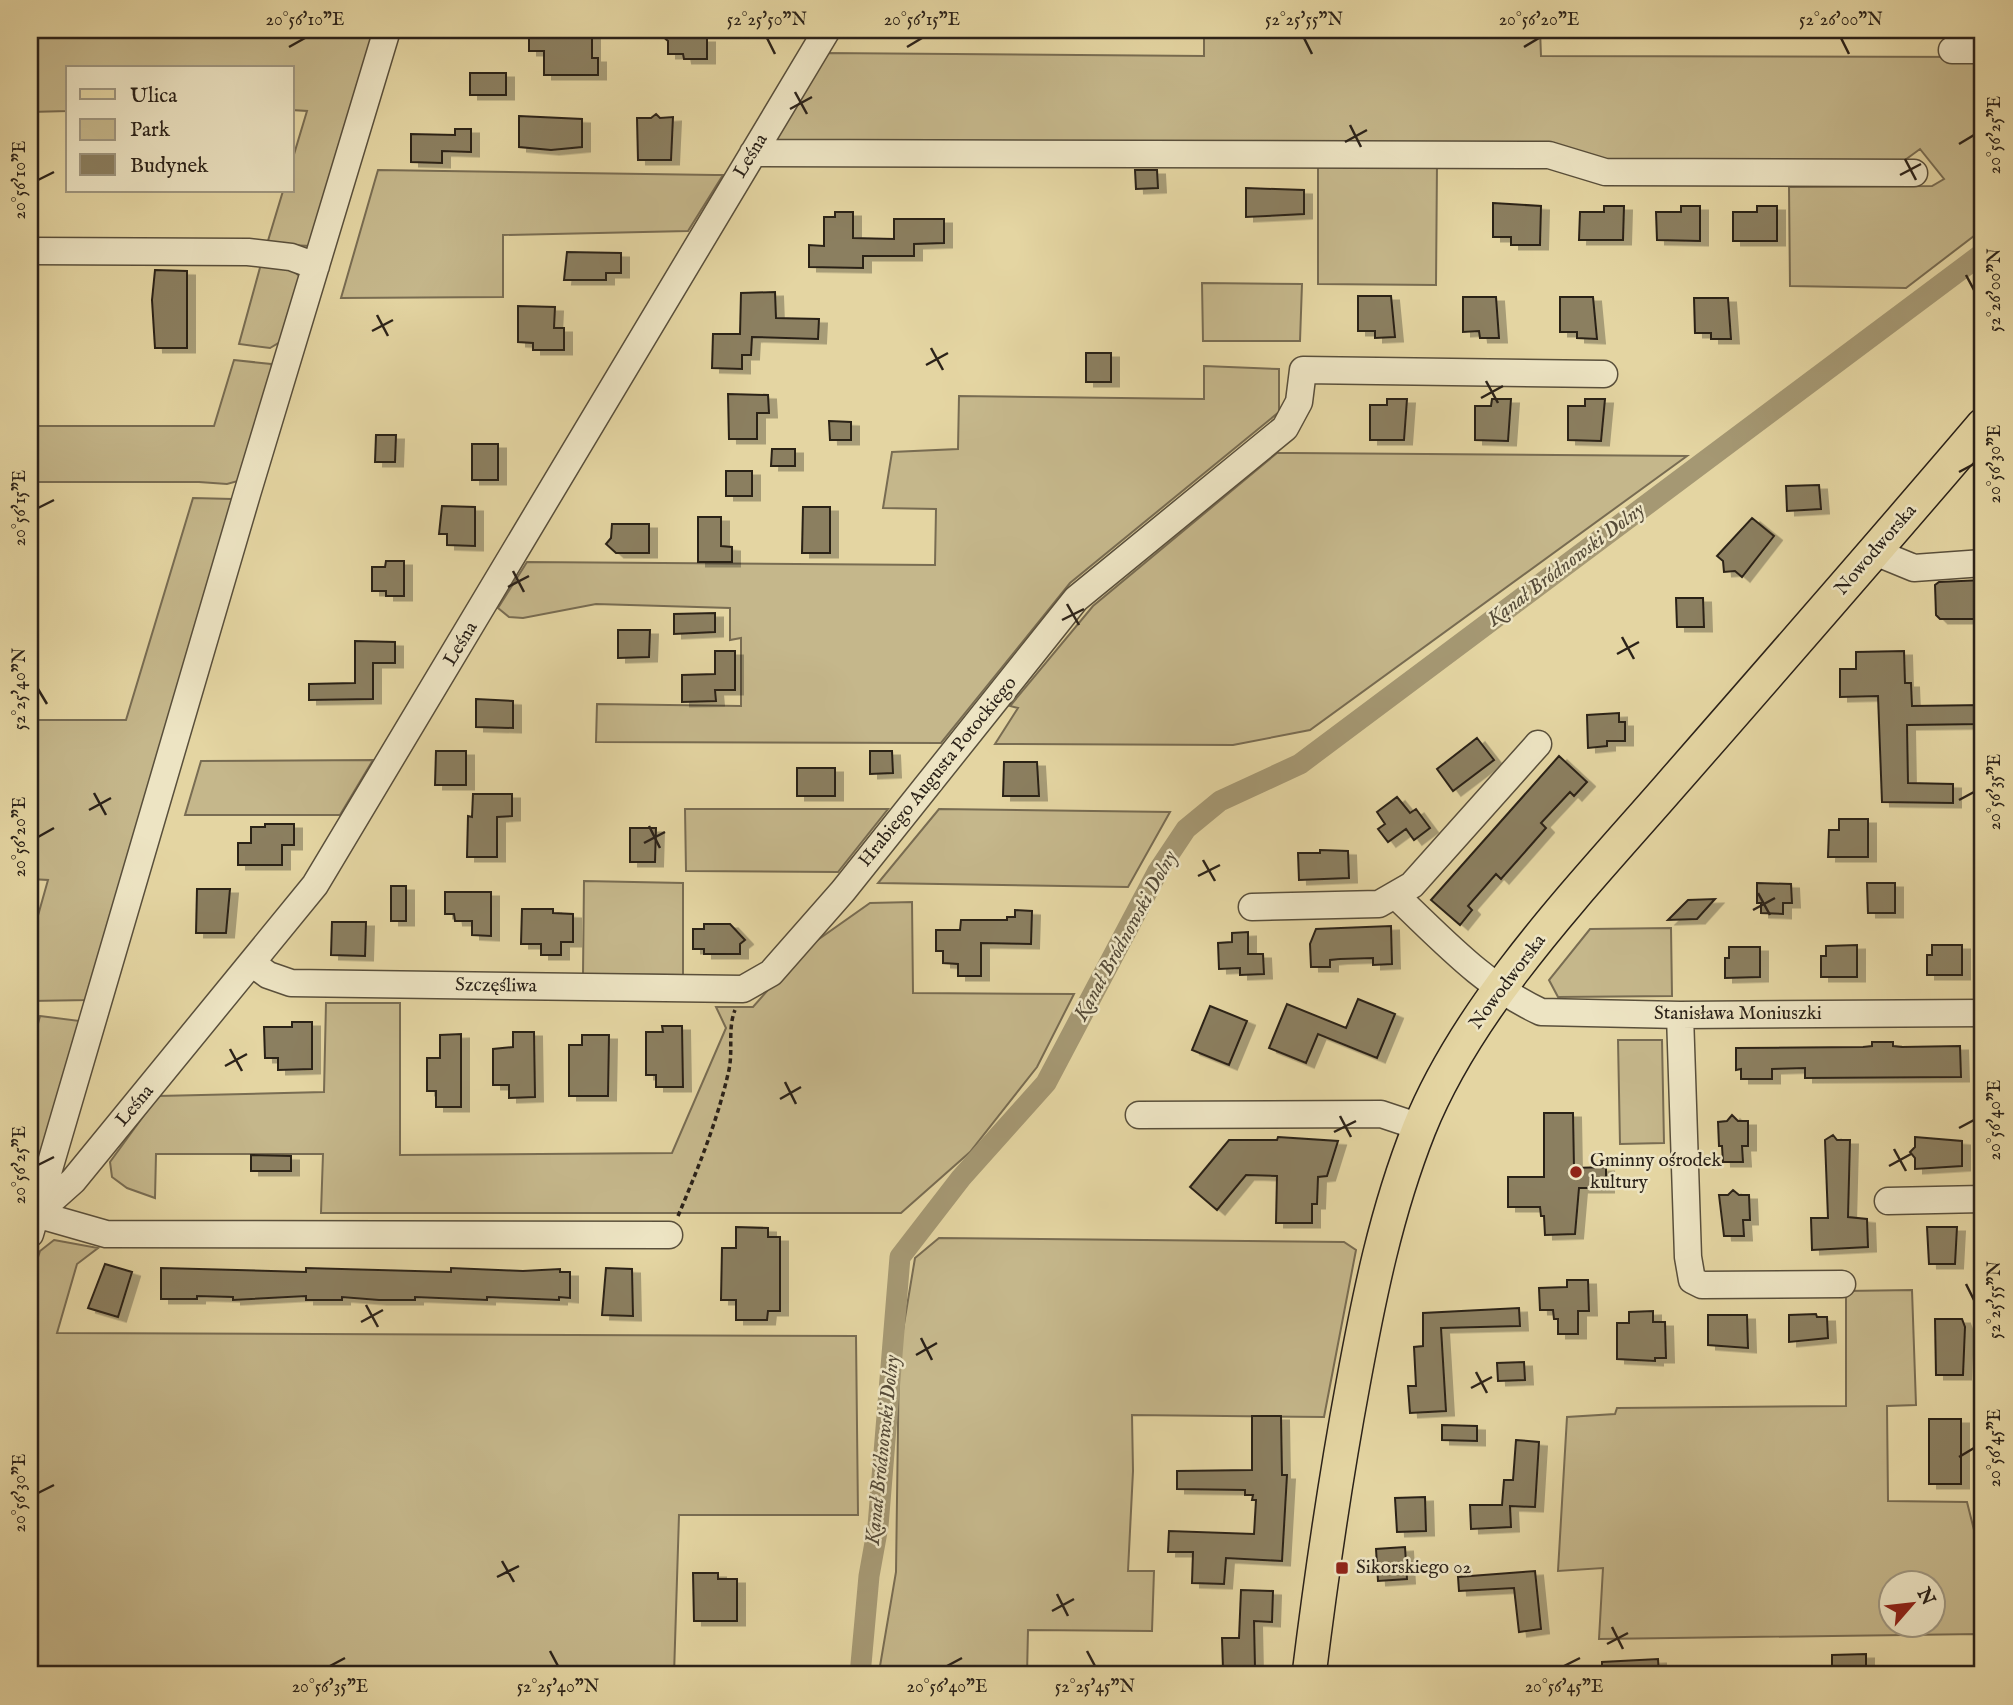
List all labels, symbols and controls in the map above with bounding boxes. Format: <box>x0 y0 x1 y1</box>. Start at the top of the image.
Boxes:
text: 20°56'10"E <box>266 9 344 32</box>
text: 52°25'50"N <box>727 9 808 32</box>
text: 20°56'15"E <box>884 9 960 32</box>
text: 52°25'55"N <box>1265 9 1343 32</box>
text: 20°56'20"E <box>1499 9 1579 32</box>
text: 52°26'00"N <box>1799 9 1883 32</box>
legend <box>66 66 294 192</box>
text: Ulica <box>130 83 178 110</box>
text: 20°56'25"E <box>1984 96 2007 174</box>
text: Park <box>130 117 171 144</box>
street label: Leśna <box>729 129 774 182</box>
text: 20°56'10"E <box>9 141 32 219</box>
text: Budynek <box>130 153 209 180</box>
text: 52°26'00"N <box>1984 248 2007 332</box>
text: 20°56'30"E <box>1984 425 2007 504</box>
text: 20°56'15"E <box>9 470 32 546</box>
water label: Kanał Bródnowski Dolny <box>1481 497 1650 634</box>
street label: Nowodworska <box>1830 499 1923 601</box>
street label: Leśna <box>439 617 484 670</box>
text: 52°25'40"N <box>9 647 32 730</box>
street label: Hrabiego Augusta Potockiego <box>854 672 1022 872</box>
text: 20°56'35"E <box>1984 754 2007 830</box>
text: 20°56'20"E <box>9 797 32 877</box>
water label: Kanał Bródnowski Dolny <box>1067 846 1184 1027</box>
street label: Nowodworska <box>1464 929 1552 1034</box>
street label: Szczęśliwa <box>455 973 538 999</box>
street label: Stanisława Moniuszki <box>1654 1002 1822 1026</box>
text: 20°56'40"E <box>1984 1079 2007 1161</box>
street label: Leśna <box>111 1080 160 1132</box>
text: 20°56'25"E <box>9 1126 32 1204</box>
place label: Gminny ośrodek kultury <box>1590 1149 1722 1195</box>
marker: Gminny ośrodek kultury <box>1568 1164 1584 1180</box>
text: 52°25'55"N <box>1984 1261 2007 1339</box>
water label: Kanał Bródnowski Dolny <box>860 1354 906 1547</box>
text: 20°56'45"E <box>1984 1409 2007 1487</box>
text: 20°56'30"E <box>9 1454 32 1533</box>
place label: Sikorskiego 02 <box>1356 1556 1472 1580</box>
marker: Sikorskiego 02 <box>1334 1560 1350 1576</box>
north arrow <box>1876 1568 1946 1638</box>
text: N <box>1910 1583 1940 1610</box>
text: 20°56'35"E <box>292 1676 368 1699</box>
text: 52°25'40"N <box>517 1676 600 1699</box>
text: 20°56'40"E <box>906 1676 988 1699</box>
text: 52°25'45"N <box>1055 1676 1136 1699</box>
text: 20°56'45"E <box>1525 1676 1603 1699</box>

